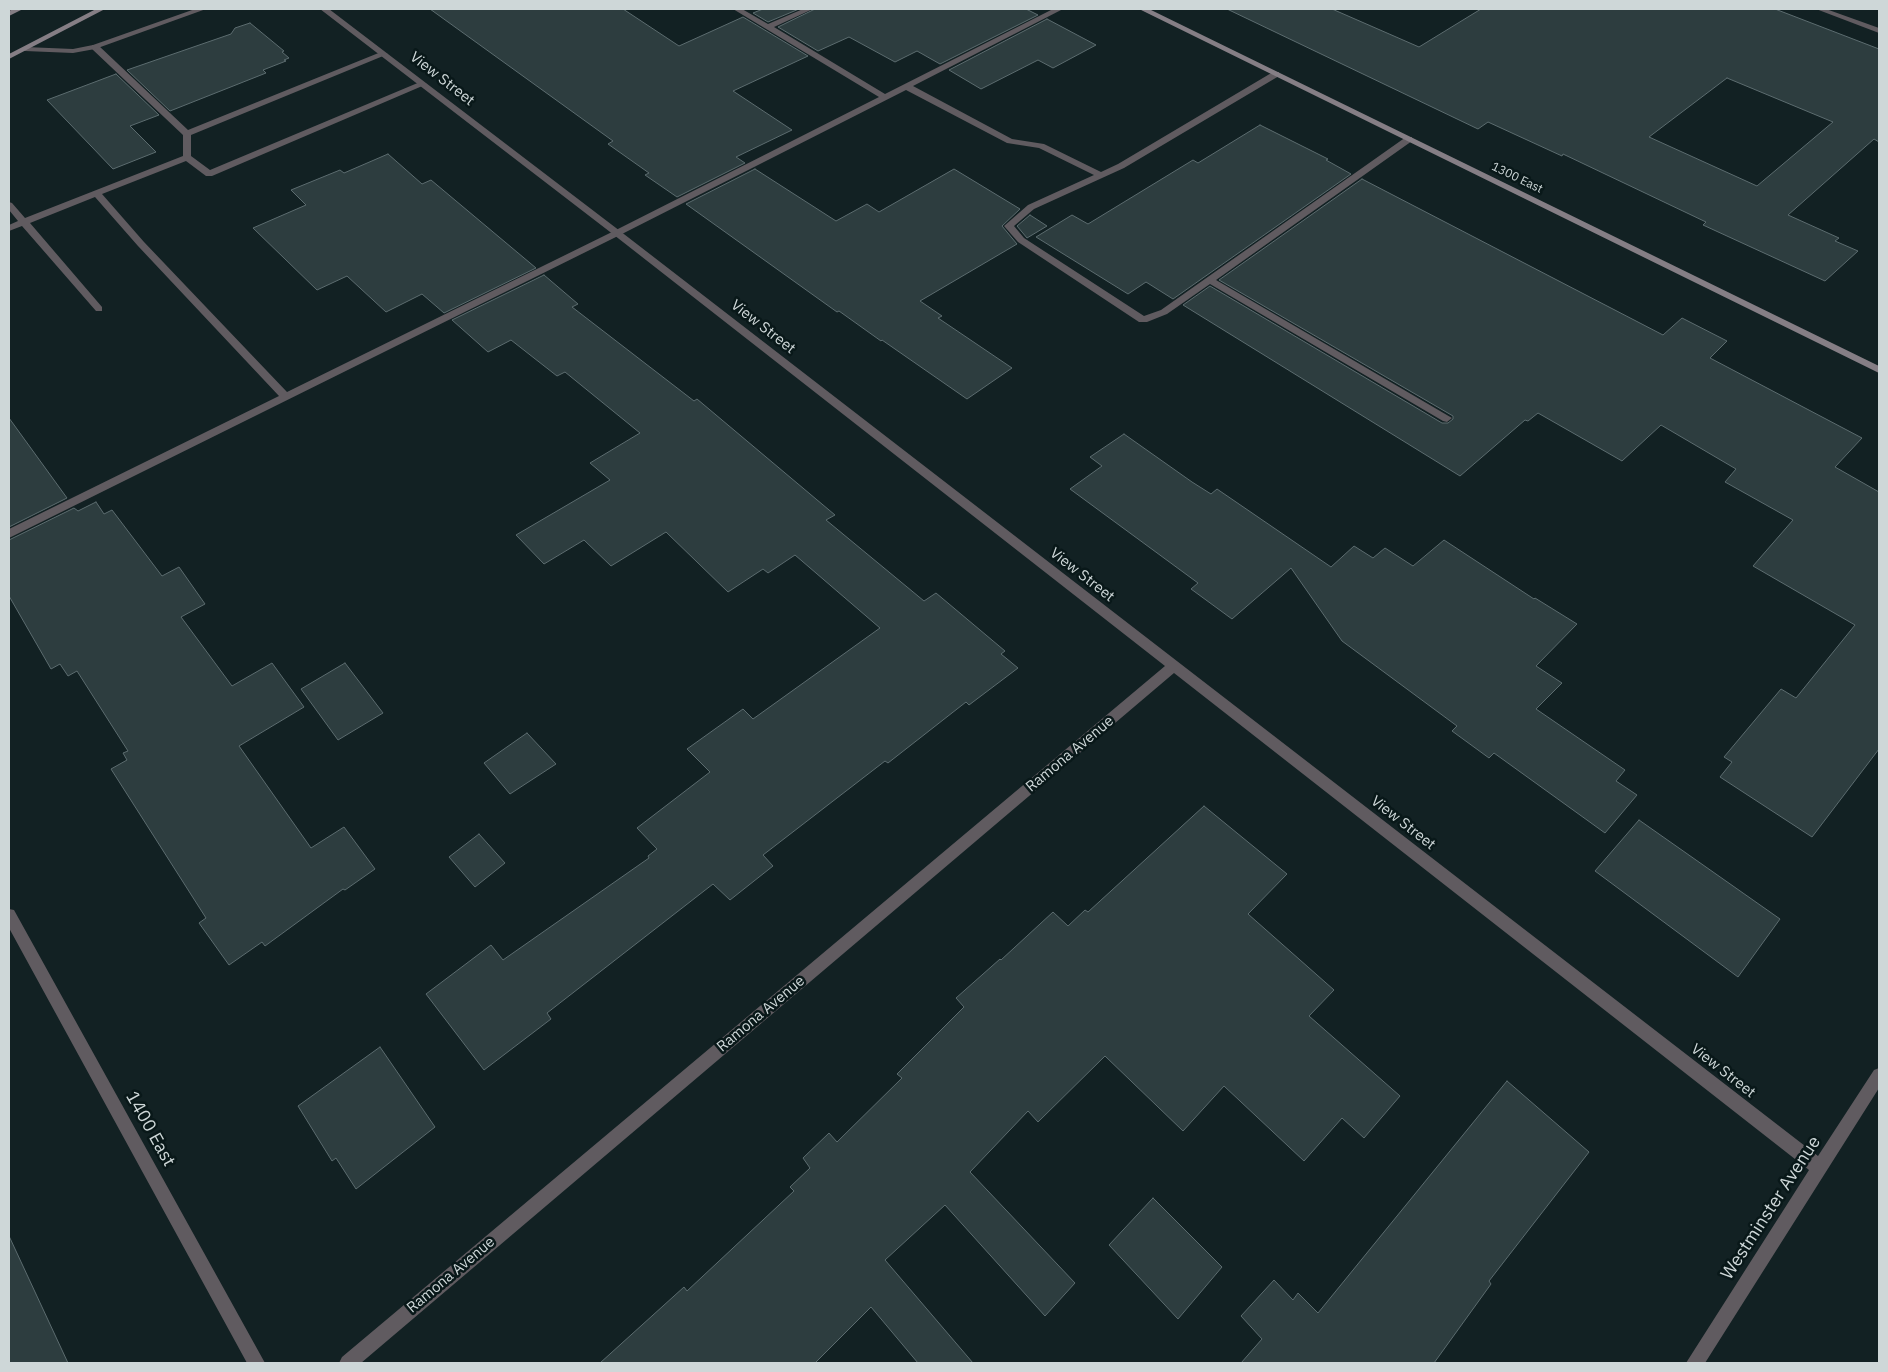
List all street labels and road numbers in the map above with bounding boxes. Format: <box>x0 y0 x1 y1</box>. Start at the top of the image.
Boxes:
street label: View Street <box>406 48 478 110</box>
street label: 1300 East <box>1489 159 1545 197</box>
street label: View Street <box>727 296 799 358</box>
street label: View Street <box>1046 544 1118 606</box>
street label: Ramona Avenue <box>1022 712 1118 796</box>
street label: View Street <box>1367 792 1439 854</box>
street label: Ramona Avenue <box>713 972 809 1056</box>
street label: View Street <box>1687 1040 1759 1102</box>
street label: 1400 East <box>121 1088 179 1170</box>
street label: Westminster Avenue <box>1717 1132 1825 1284</box>
street label: Ramona Avenue <box>403 1233 499 1317</box>

